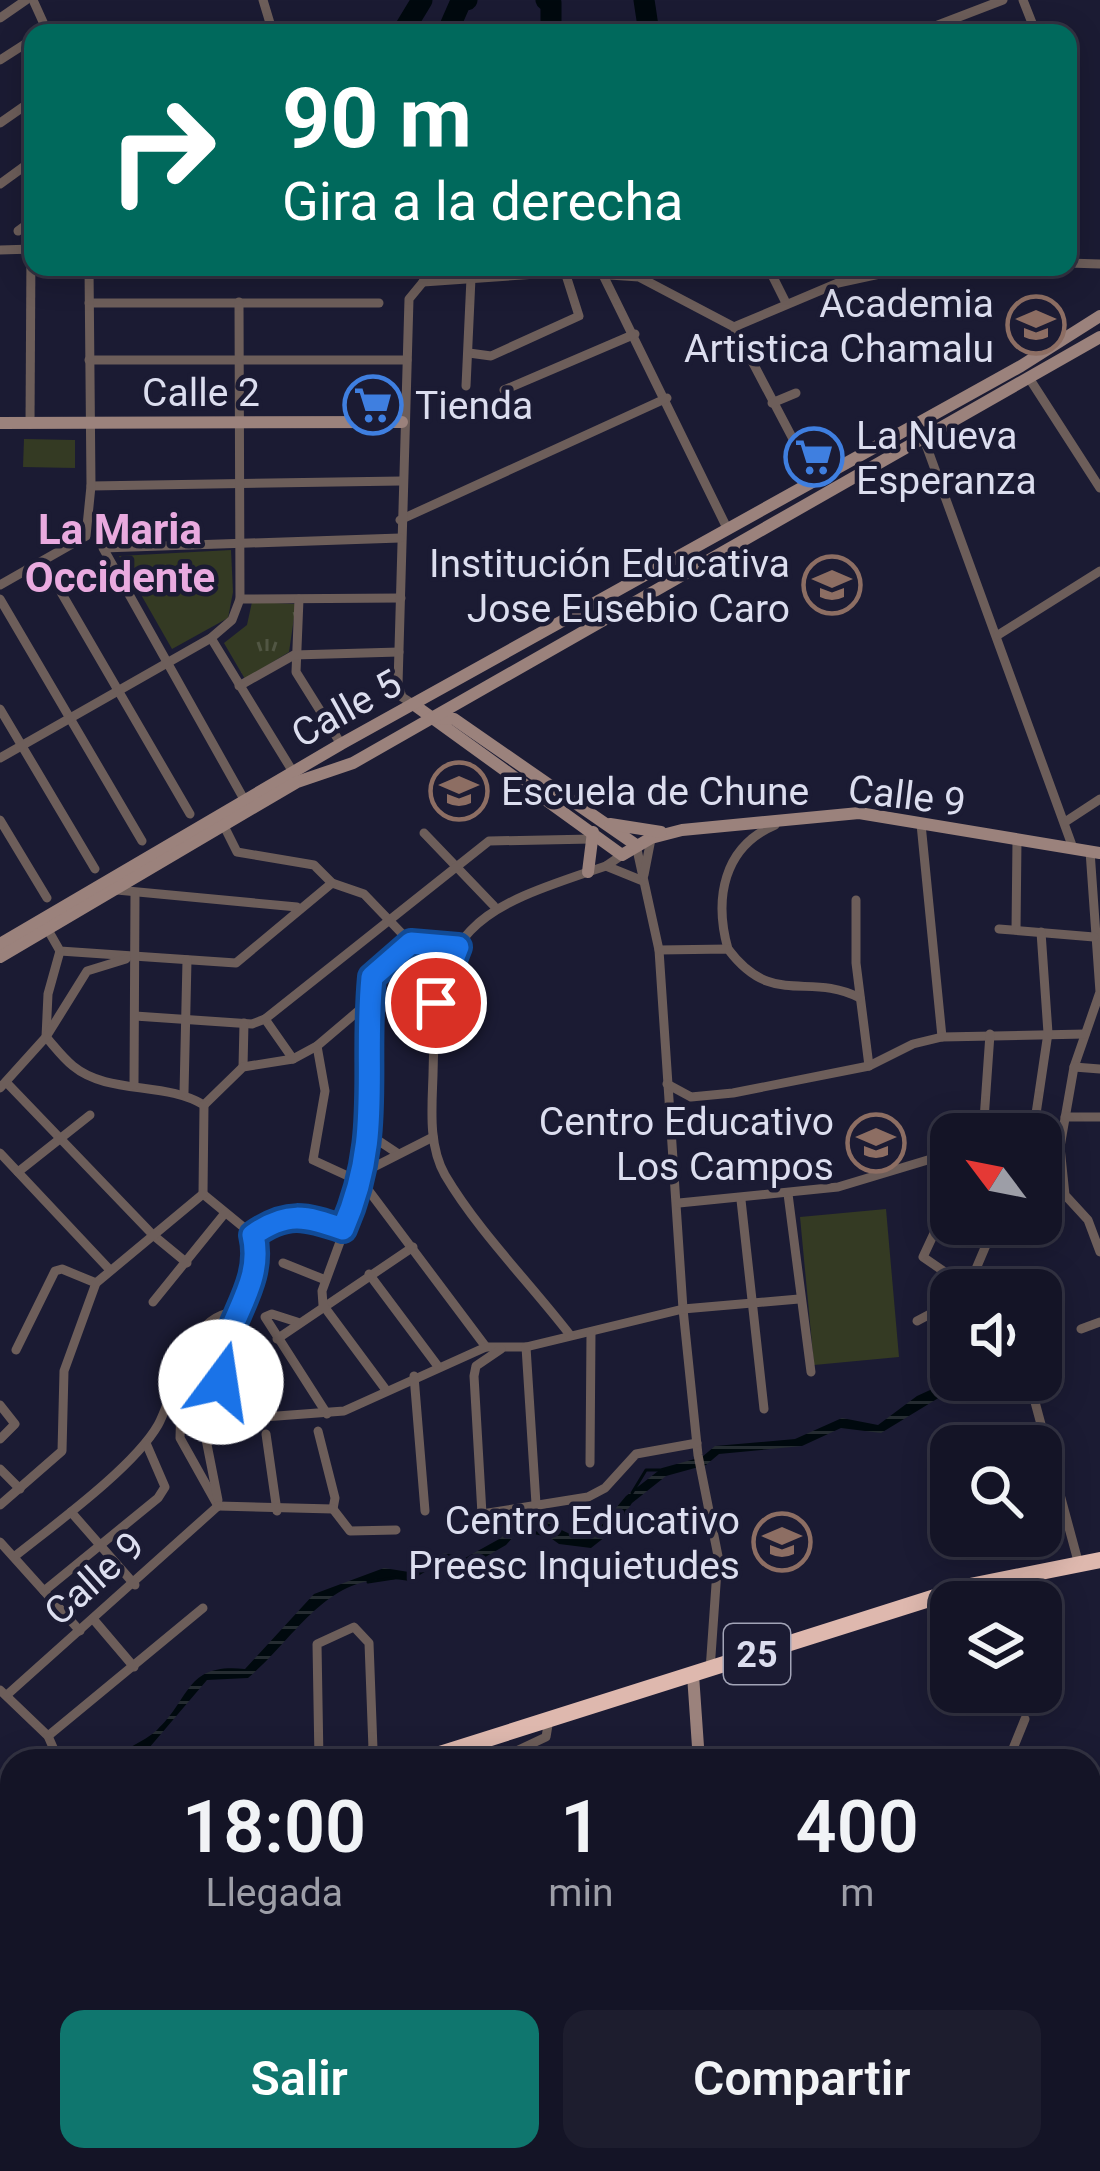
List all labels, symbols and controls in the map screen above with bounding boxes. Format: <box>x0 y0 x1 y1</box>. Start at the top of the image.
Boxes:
text: 90 m <box>282 69 472 168</box>
icon: right <box>84 72 240 228</box>
text: Gira a la derecha <box>282 170 684 233</box>
place label: Academia Artistica Chamalu <box>684 281 994 372</box>
school or university icon: Academia Artistica Chamalu <box>1005 294 1067 356</box>
street label: Calle 2 <box>142 370 260 416</box>
supermarket icon: Tienda <box>342 374 404 436</box>
place label: Tienda <box>415 383 533 429</box>
place label: La Nueva Esperanza <box>856 413 1037 504</box>
supermarket icon: La Nueva Esperanza <box>783 426 845 488</box>
district label: La Maria Occidente <box>25 505 215 602</box>
place label: Institución Educativa Jose Eusebio Caro <box>429 541 790 632</box>
school or university icon: Institución Educativa Jose Eusebio Caro <box>801 554 863 616</box>
street label: Calle 5 <box>284 660 409 758</box>
school or university icon: Escuela de Chune <box>428 760 490 822</box>
street label: Calle 9 <box>846 766 968 826</box>
place label: Escuela de Chune <box>501 769 809 815</box>
pin <box>385 952 487 1054</box>
icon: arrive <box>403 970 469 1036</box>
place label: Centro Educativo Los Campos <box>539 1099 834 1190</box>
school or university icon: Centro Educativo Los Campos <box>845 1112 907 1174</box>
north arrow <box>930 1113 1062 1245</box>
map controls <box>930 1113 1062 1713</box>
button: sound <box>930 1269 1062 1401</box>
position arrow <box>158 1319 284 1445</box>
button: search <box>930 1425 1062 1557</box>
place label: Centro Educativo Preesc Inquietudes <box>408 1498 740 1589</box>
school or university icon: Centro Educativo Preesc Inquietudes <box>751 1511 813 1573</box>
street label: Calle 9 <box>35 1522 154 1635</box>
button: layers <box>930 1581 1062 1713</box>
road number: 25 <box>724 1624 790 1684</box>
text: 18:00 <box>182 1785 366 1870</box>
text: 1 <box>560 1785 601 1870</box>
text: 400 <box>796 1785 919 1870</box>
text: Llegada <box>205 1870 343 1916</box>
text: min <box>548 1870 613 1916</box>
text: m <box>840 1870 874 1916</box>
button: Salir <box>60 2010 539 2148</box>
button: Compartir <box>563 2010 1041 2148</box>

